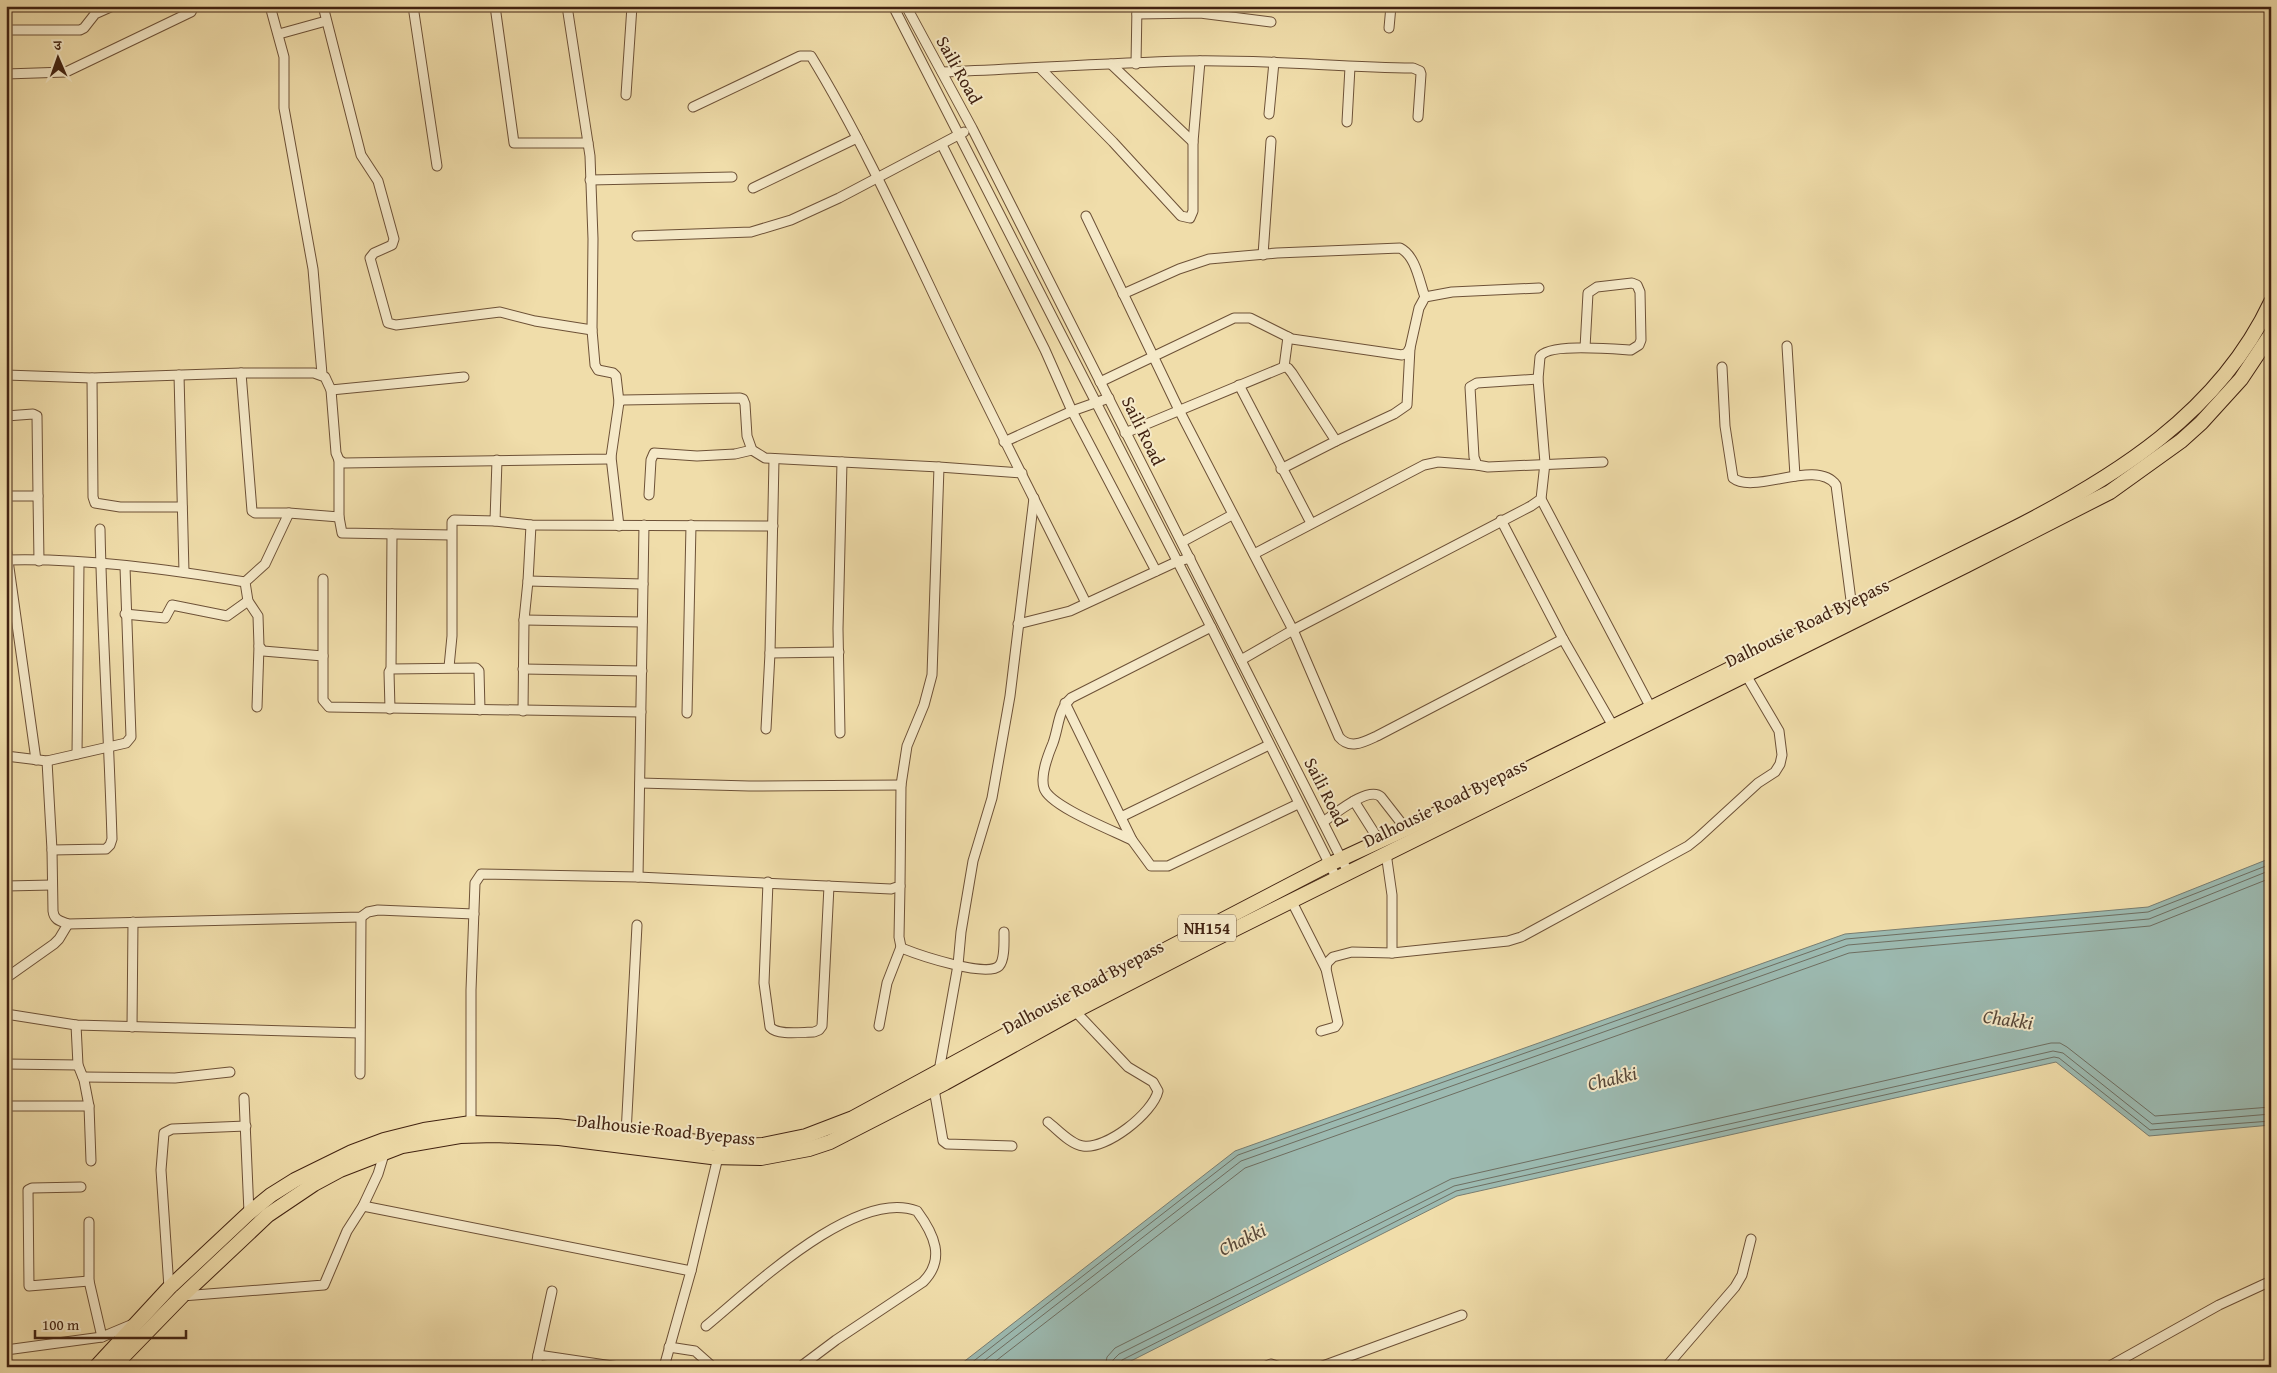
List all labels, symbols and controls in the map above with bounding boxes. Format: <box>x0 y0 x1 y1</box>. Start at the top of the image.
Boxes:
street label: Saili Road <box>930 31 989 109</box>
north arrow <box>32 32 82 82</box>
text: उ <box>53 35 62 55</box>
street label: Saili Road <box>1115 392 1172 470</box>
street label: Dalhousie Road Byepass <box>1720 571 1893 674</box>
street label: Dalhousie Road Byepass <box>1358 751 1531 854</box>
street label: Saili Road <box>1298 753 1355 831</box>
road number: NH154 <box>1178 914 1236 941</box>
street label: Dalhousie Road Byepass <box>997 932 1168 1041</box>
water label: Chakki <box>1981 1002 2035 1036</box>
water label: Chakki <box>1584 1058 1640 1098</box>
street label: Dalhousie Road Byepass <box>575 1107 757 1152</box>
water label: Chakki <box>1213 1215 1271 1263</box>
scale bar <box>35 1308 186 1340</box>
text: 100 m <box>42 1314 80 1335</box>

